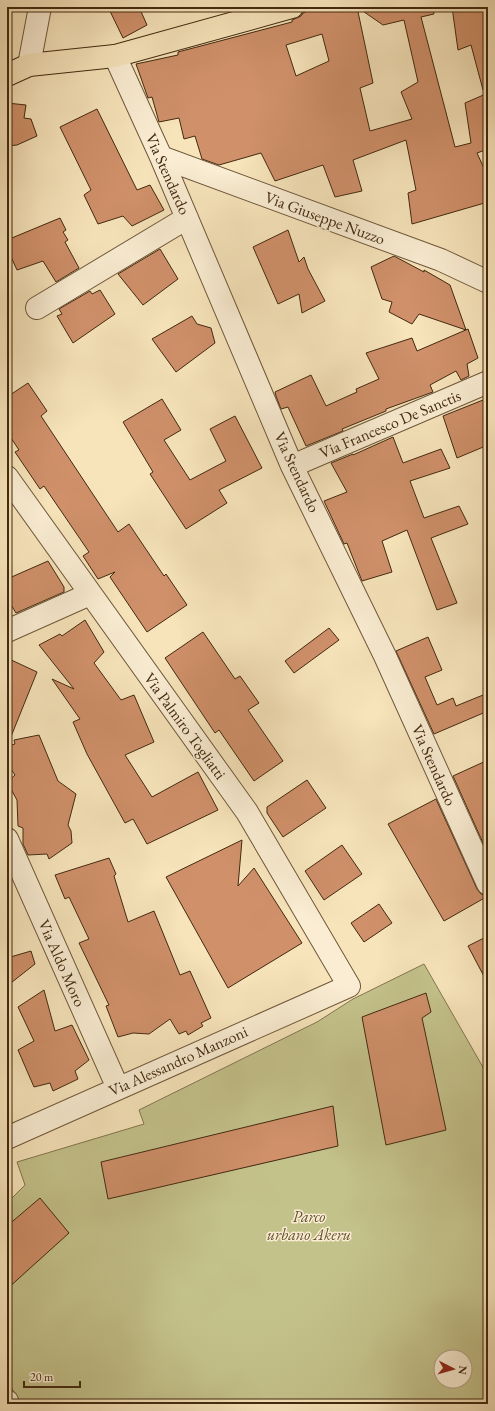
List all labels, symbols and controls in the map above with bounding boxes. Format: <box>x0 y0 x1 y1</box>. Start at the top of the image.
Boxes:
street label: Via Stendardo <box>141 130 195 218</box>
street label: Via Giuseppe Nuzzo <box>262 187 388 250</box>
street label: Via Francesco De Sanctis <box>316 385 464 463</box>
street label: Via Stendardo <box>269 428 325 516</box>
street label: Via Palmiro Togliatti <box>139 668 231 784</box>
street label: Via Stendardo <box>407 721 461 809</box>
street label: Via Aldo Moro <box>33 916 91 1010</box>
street label: Via Alessandro Manzoni <box>105 1021 251 1101</box>
park label: Parco urbano Akeru <box>267 1206 351 1245</box>
north arrow <box>433 1349 473 1389</box>
scale bar <box>24 1363 80 1389</box>
text: N <box>456 1365 470 1375</box>
text: 20 m <box>30 1369 54 1385</box>

